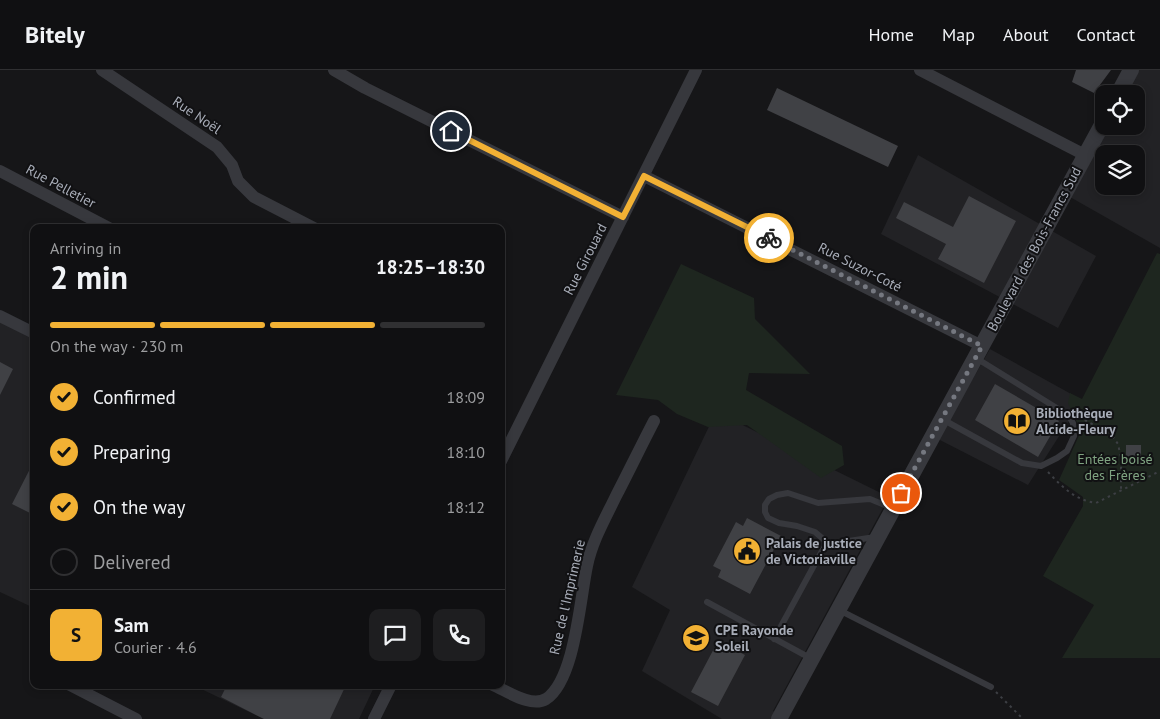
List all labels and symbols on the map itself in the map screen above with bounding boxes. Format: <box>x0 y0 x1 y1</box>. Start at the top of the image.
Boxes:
street label: Rue Noël <box>169 92 225 138</box>
pin <box>430 110 472 152</box>
street label: Rue Pelletier <box>23 160 99 212</box>
street label: Boulevard des Bois-Francs Sud <box>983 164 1085 334</box>
courier <box>744 213 794 263</box>
street label: Rue Girouard <box>559 220 611 298</box>
street label: Rue Suzor-Coté <box>815 238 905 296</box>
place label: Bibliothèque Alcide-Fleury <box>1036 404 1116 438</box>
library icon: Bibliothèque Alcide-Fleury <box>1002 406 1032 436</box>
park label: Entées boisé des Frères <box>1077 450 1153 484</box>
pin <box>880 472 922 514</box>
place label: Palais de justice de Victoriaville <box>766 534 862 568</box>
public building icon: Palais de justice de Victoriaville <box>732 536 762 566</box>
street label: Rue de l'Imprimerie <box>545 538 589 656</box>
place label: CPE Rayonde Soleil <box>715 621 793 655</box>
school or university icon: CPE Rayonde Soleil <box>681 623 711 653</box>

